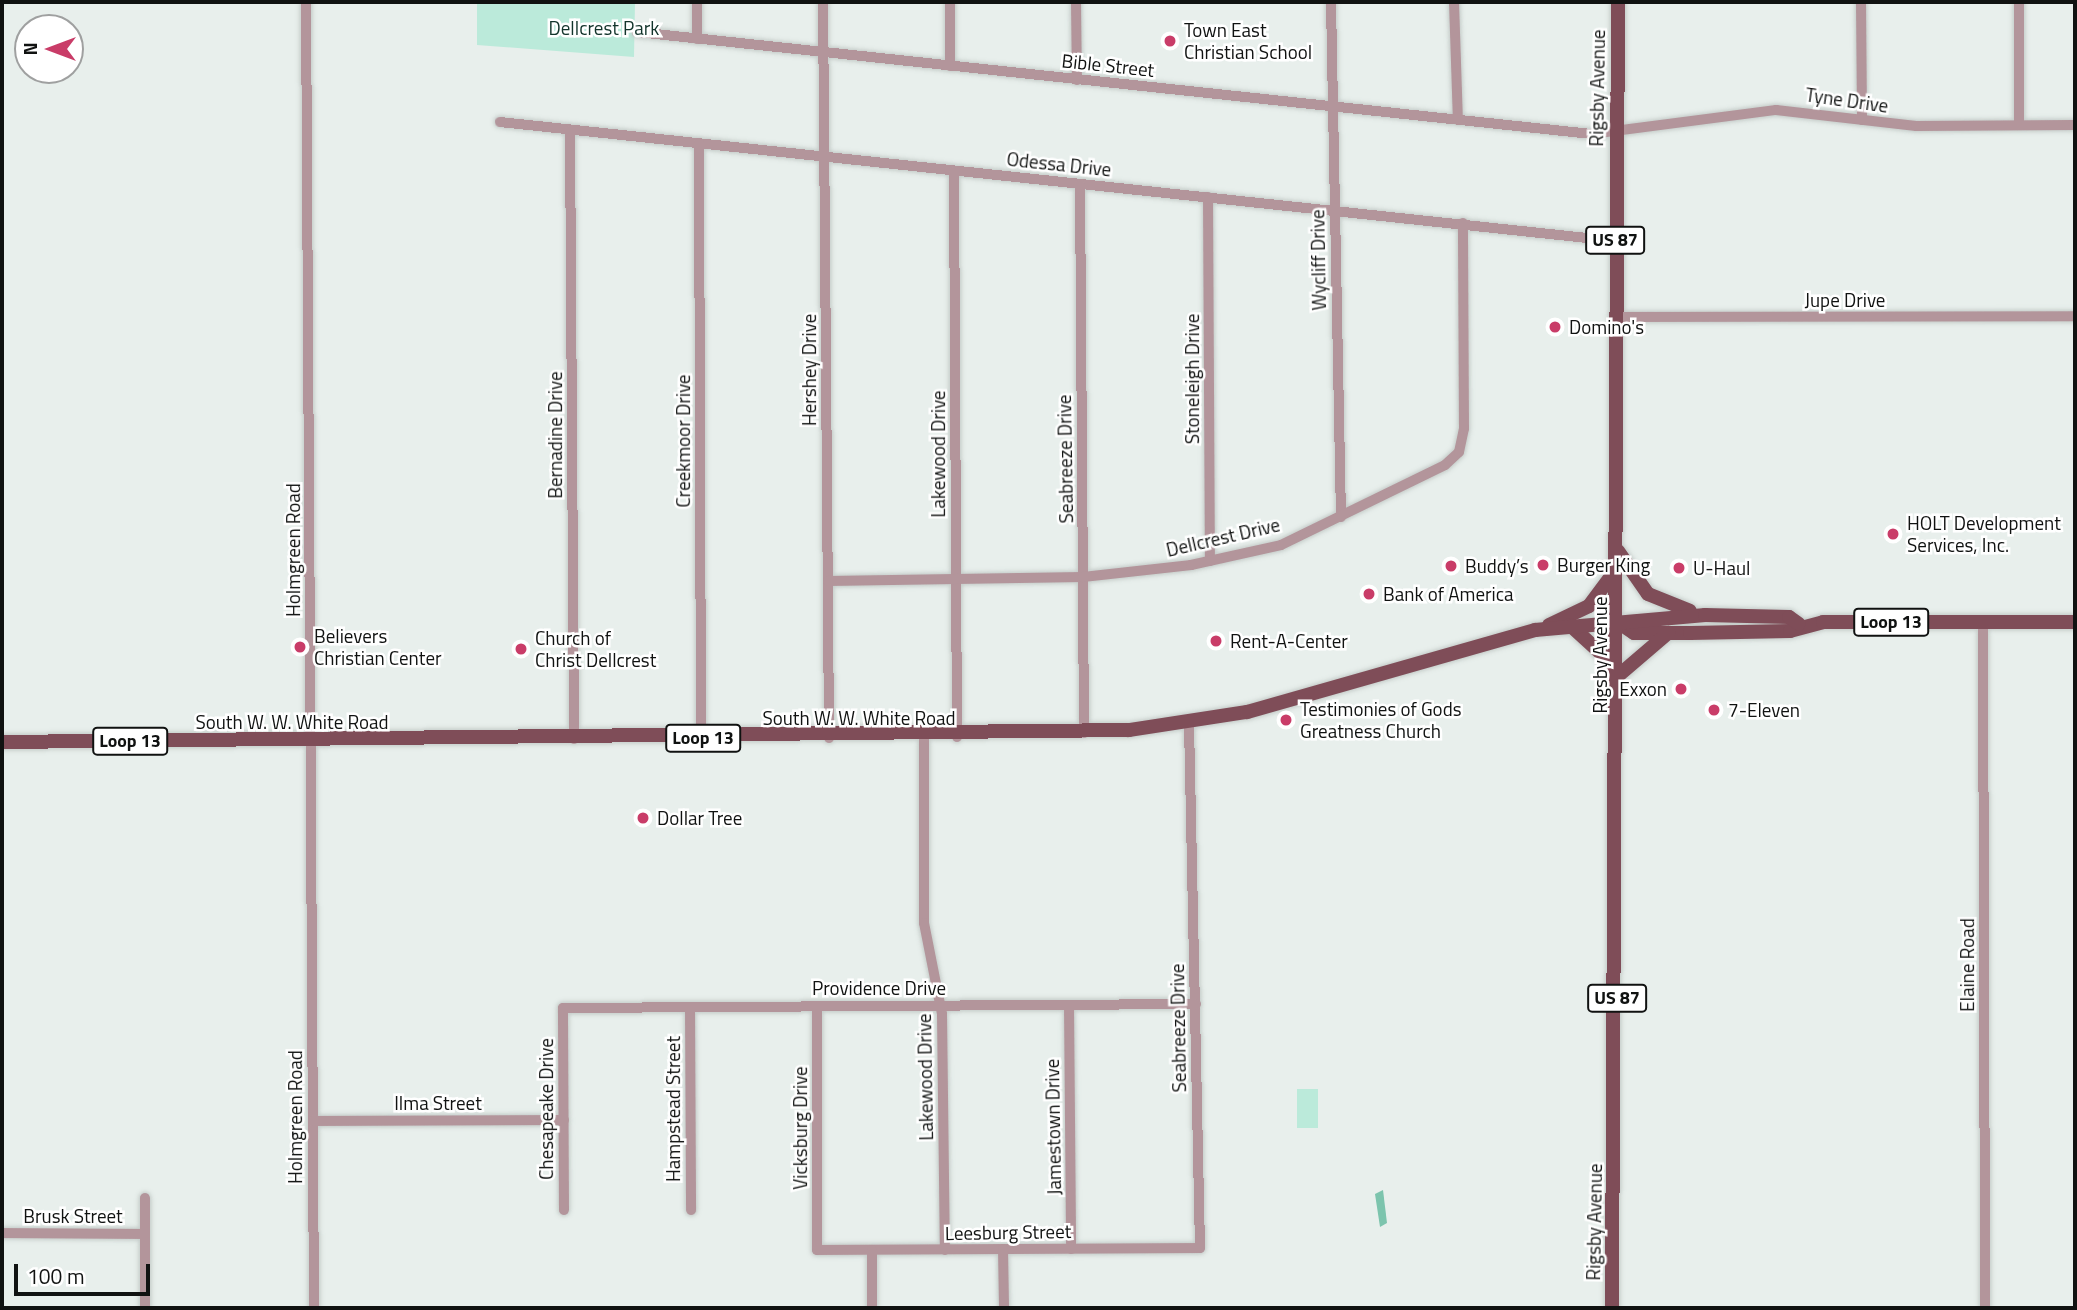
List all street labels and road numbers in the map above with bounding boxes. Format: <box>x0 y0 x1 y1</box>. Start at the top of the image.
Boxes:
street label: Rigsby Avenue <box>1585 29 1609 147</box>
street label: Bible Street <box>1061 49 1155 81</box>
street label: Tyne Drive <box>1804 83 1890 117</box>
street label: Odessa Drive <box>1006 147 1112 181</box>
street label: Wycliff Drive <box>1306 209 1330 311</box>
road number: US 87 <box>1584 226 1646 254</box>
street label: Jupe Drive <box>1805 289 1885 311</box>
street label: Hershey Drive <box>798 314 820 426</box>
street label: Stoneleigh Drive <box>1181 314 1203 444</box>
street label: Bernadine Drive <box>544 371 566 499</box>
street label: Creekmoor Drive <box>672 374 694 508</box>
street label: Lakewood Drive <box>927 390 949 518</box>
street label: Seabreeze Drive <box>1052 394 1078 524</box>
street label: Holmgreen Road <box>282 483 304 617</box>
street label: Dellcrest Drive <box>1164 513 1282 561</box>
street label: Rigsby Avenue <box>1589 596 1611 714</box>
road number: Loop 13 <box>1853 608 1930 636</box>
street label: South W. W. White Road <box>762 707 956 729</box>
street label: South W. W. White Road <box>195 711 389 733</box>
road number: Loop 13 <box>664 724 742 752</box>
road number: Loop 13 <box>92 726 168 756</box>
street label: Elaine Road <box>1956 918 1978 1012</box>
street label: Seabreeze Drive <box>1165 963 1191 1093</box>
street label: Providence Drive <box>812 977 946 999</box>
road number: US 87 <box>1586 984 1648 1013</box>
street label: Lakewood Drive <box>912 1013 938 1141</box>
street label: Hampstead Street <box>662 1036 684 1182</box>
street label: Chesapeake Drive <box>535 1038 557 1180</box>
street label: Holmgreen Road <box>284 1050 306 1184</box>
street label: Jamestown Drive <box>1040 1059 1066 1195</box>
street label: Vicksburg Drive <box>789 1066 811 1190</box>
street label: Ilma Street <box>394 1092 482 1114</box>
street label: Rigsby Avenue <box>1582 1163 1606 1281</box>
street label: Brusk Street <box>23 1205 123 1227</box>
street label: Leesburg Street <box>945 1219 1071 1245</box>

